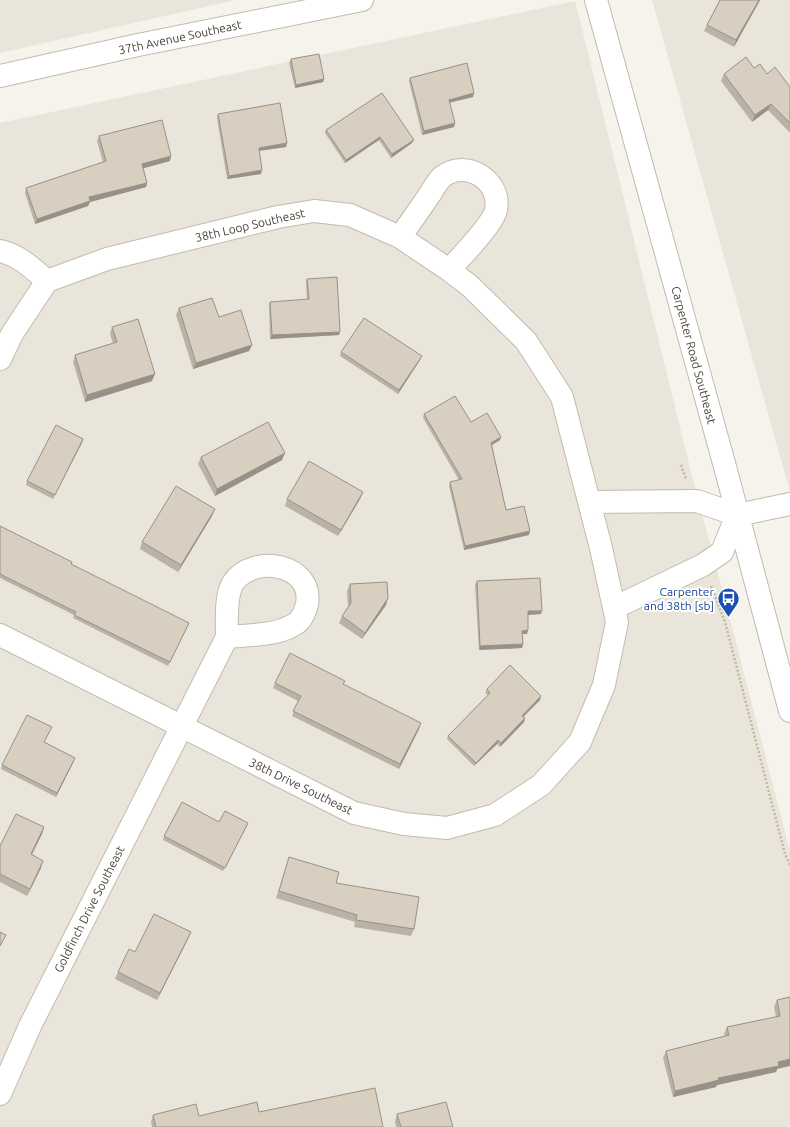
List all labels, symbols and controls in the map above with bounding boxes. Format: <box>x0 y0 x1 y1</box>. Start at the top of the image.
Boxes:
street label: 37th Avenue Southeast <box>117 18 243 56</box>
street label: 38th Loop Southeast <box>194 206 306 244</box>
street label: Carpenter Road Southeast <box>669 285 719 426</box>
place label: Carpenter and 38th [sb] <box>644 585 714 612</box>
bus stop icon: Carpenter and 38th [sb] <box>716 585 742 618</box>
street label: 38th Drive Southeast <box>247 755 355 817</box>
street label: Goldfinch Drive Southeast <box>51 843 127 974</box>

